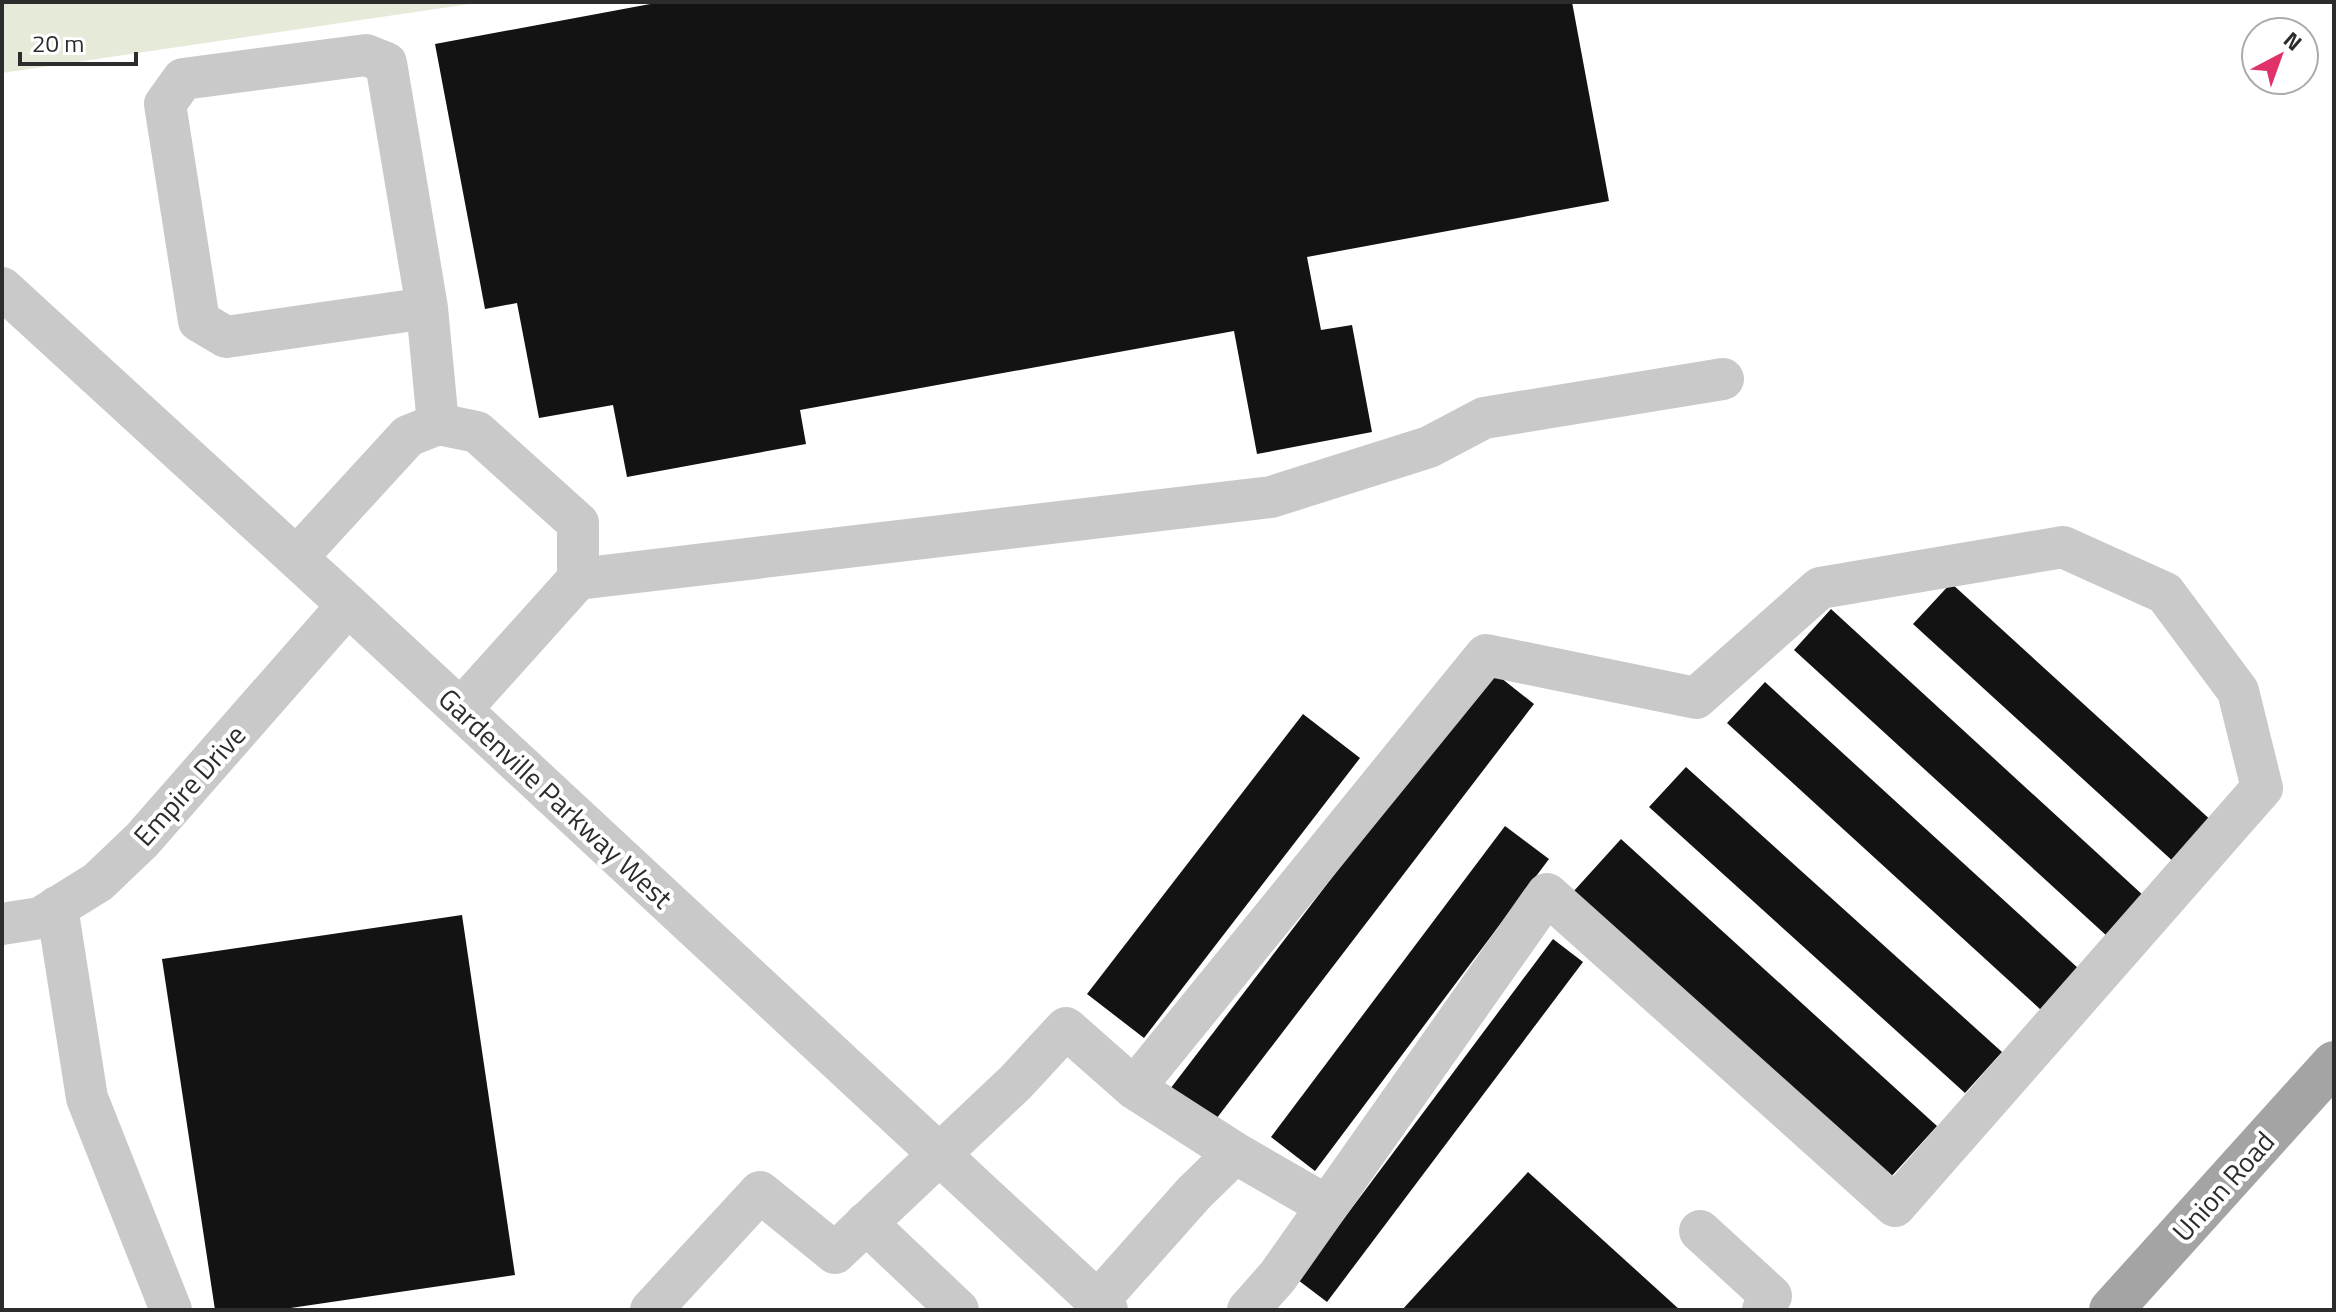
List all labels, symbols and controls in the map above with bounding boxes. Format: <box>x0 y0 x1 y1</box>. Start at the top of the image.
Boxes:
scale bar <box>20 16 136 66</box>
north arrow <box>2240 16 2320 96</box>
text: N <box>2276 23 2310 59</box>
text: 20 m <box>32 25 84 61</box>
street label: Gardenville Parkway West <box>429 678 683 918</box>
street label: Empire Drive <box>123 715 255 855</box>
street label: Union Road <box>2162 1121 2284 1251</box>

